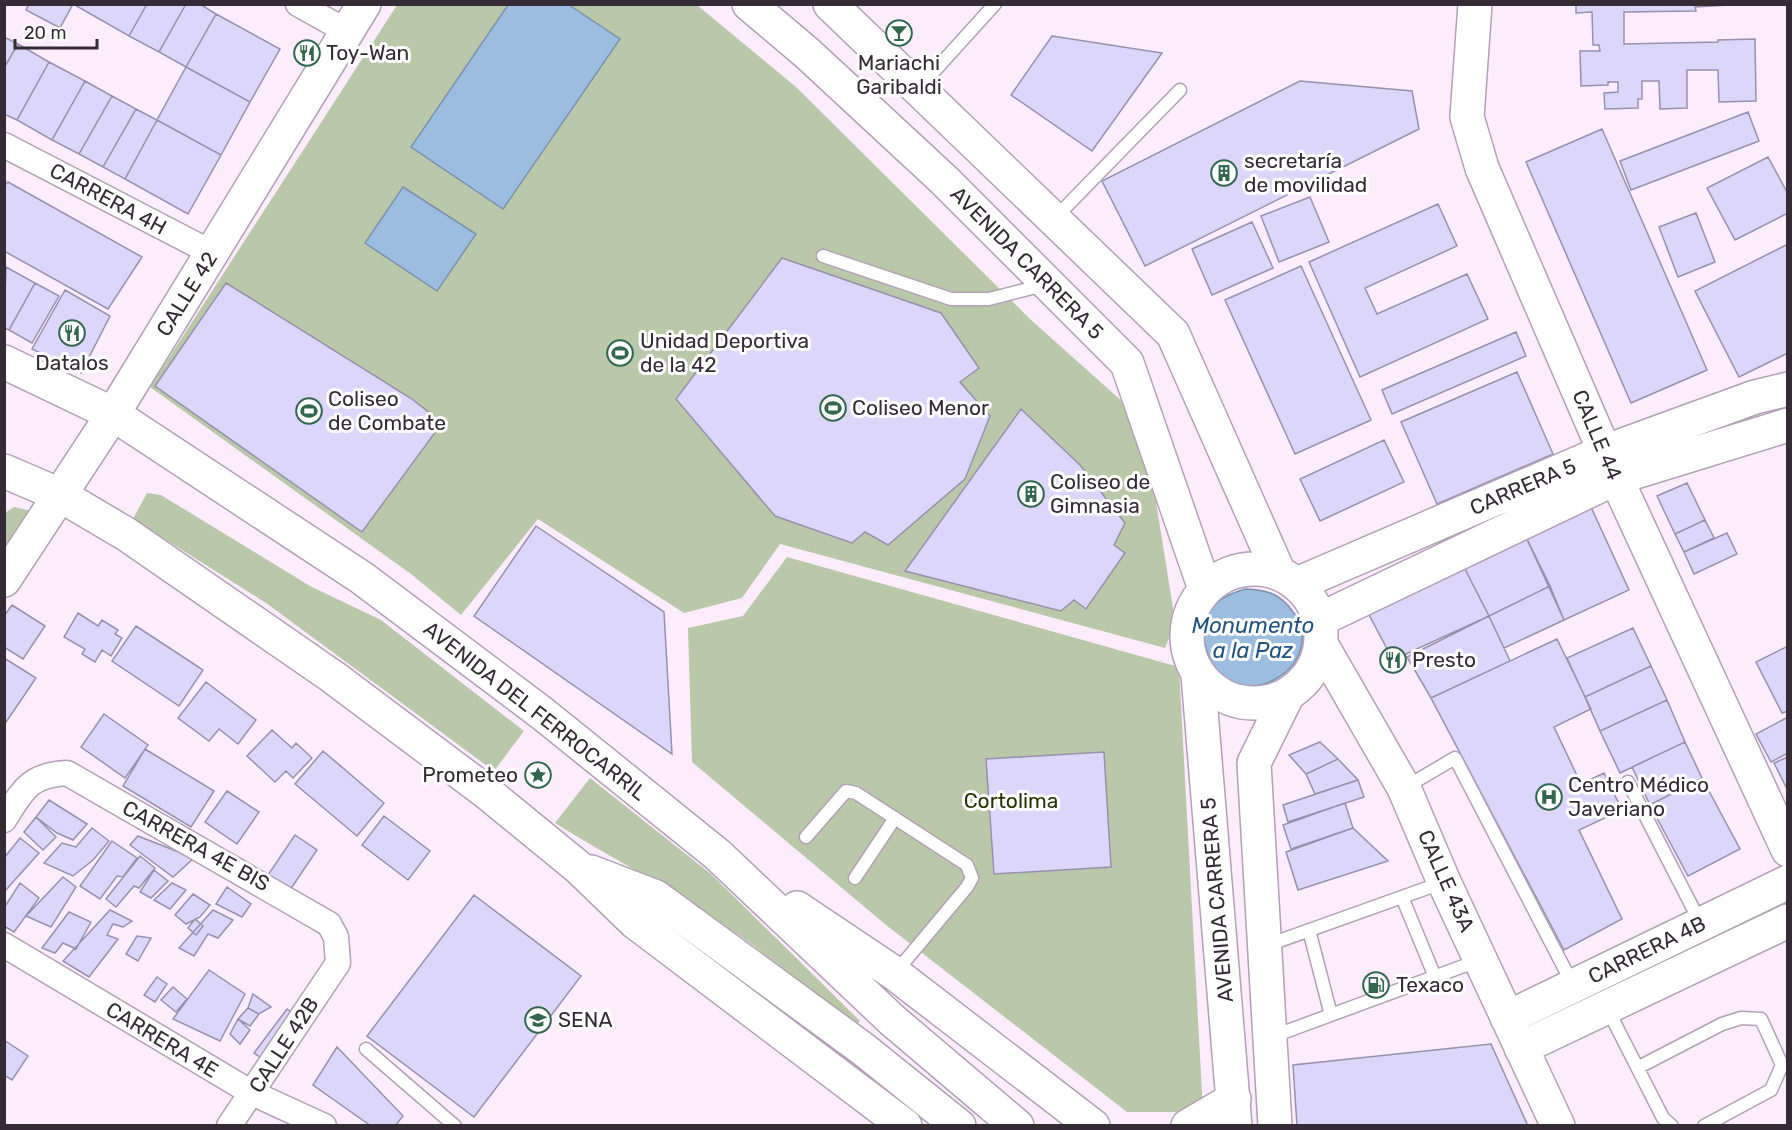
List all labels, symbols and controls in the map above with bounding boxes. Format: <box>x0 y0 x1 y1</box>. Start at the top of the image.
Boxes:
scale bar <box>15 12 98 50</box>
bar icon: Mariachi Garibaldi <box>884 18 914 48</box>
text: 20 m <box>24 22 66 44</box>
restaurant icon: Toy-Wan <box>292 38 322 68</box>
place label: Toy-Wan <box>326 40 409 65</box>
place label: Mariachi Garibaldi <box>856 50 942 99</box>
place label: secretaría de movilidad <box>1244 148 1367 197</box>
street label: CARRERA 4H <box>46 157 171 240</box>
building icon: secretaría de movilidad <box>1209 158 1239 188</box>
street label: AVENIDA CARRERA 5 <box>946 181 1109 344</box>
street label: CALLE 42 <box>151 247 222 341</box>
restaurant icon: Datalos <box>57 318 87 348</box>
place label: Unidad Deportiva de la 42 <box>640 328 809 377</box>
sports icon: Unidad Deportiva de la 42 <box>605 338 635 368</box>
place label: Datalos <box>35 350 109 375</box>
place label: Coliseo de Combate <box>328 386 446 435</box>
street label: CALLE 44 <box>1567 386 1628 484</box>
sports icon: Coliseo Menor <box>818 393 848 423</box>
place label: Coliseo Menor <box>852 395 989 420</box>
sports icon: Coliseo de Combate <box>294 396 324 426</box>
street label: CARRERA 5 <box>1466 453 1580 520</box>
place label: Coliseo de Gimnasia <box>1050 469 1150 518</box>
building icon: Coliseo de Gimnasia <box>1016 479 1046 509</box>
water label: Monumento a la Paz <box>1192 612 1314 664</box>
street label: AVENIDA DEL FERROCARRIL <box>419 616 652 806</box>
restaurant icon: Presto <box>1378 645 1408 675</box>
place label: Presto <box>1412 647 1476 672</box>
place icon: Prometeo <box>523 760 553 790</box>
place label: Prometeo <box>422 762 518 787</box>
place label: Centro Médico Javeriano <box>1568 772 1709 821</box>
hospital icon: Centro Médico Javeriano <box>1534 782 1564 812</box>
park label: Cortolima <box>964 788 1058 813</box>
street label: CARRERA 4E BIS <box>118 795 274 896</box>
street label: AVENIDA CARRERA 5 <box>1195 796 1238 1004</box>
street label: CALLE 43A <box>1413 826 1480 936</box>
street label: CARRERA 4B <box>1584 910 1710 989</box>
fuel station icon: Texaco <box>1361 970 1391 1000</box>
place label: Texaco <box>1396 972 1464 997</box>
street label: CALLE 42B <box>243 992 324 1097</box>
street label: CARRERA 4E <box>102 996 223 1083</box>
school or university icon: SENA <box>523 1005 553 1035</box>
place label: SENA <box>558 1007 612 1032</box>

